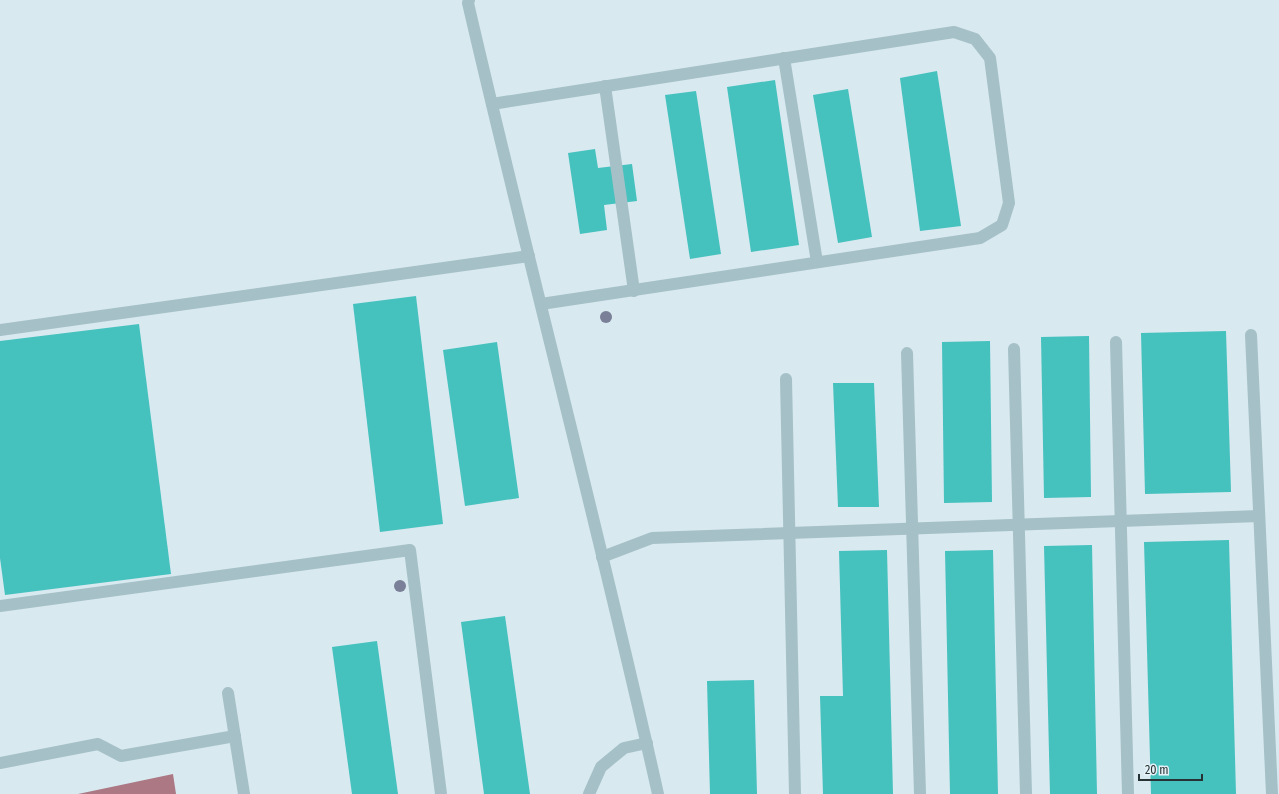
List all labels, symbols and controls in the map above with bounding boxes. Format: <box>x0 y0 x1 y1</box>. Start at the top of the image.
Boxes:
scale bar <box>1139 756 1202 782</box>
text: 20 m <box>1145 763 1169 777</box>

